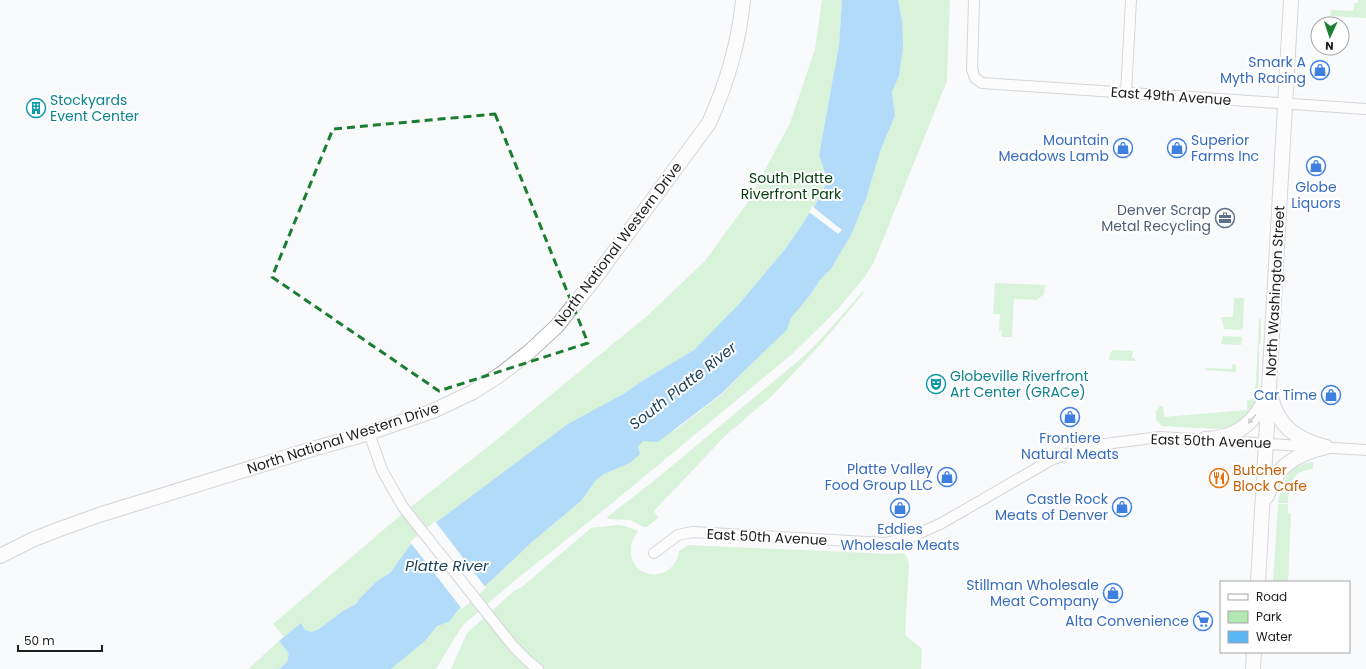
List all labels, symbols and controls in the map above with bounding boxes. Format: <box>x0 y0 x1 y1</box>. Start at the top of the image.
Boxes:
north arrow <box>1310 16 1350 56</box>
text: N <box>1325 38 1334 54</box>
place label: Smark A Myth Racing <box>1220 52 1306 88</box>
shop icon: Smark A Myth Racing <box>1309 59 1331 81</box>
street label: East 49th Avenue <box>1110 82 1232 110</box>
place label: Stockyards Event Center <box>50 90 139 126</box>
building icon: Stockyards Event Center <box>25 97 47 119</box>
place label: Mountain Meadows Lamb <box>998 130 1109 166</box>
place label: Superior Farms Inc <box>1191 130 1259 166</box>
shop icon: Mountain Meadows Lamb <box>1112 137 1134 159</box>
shop icon: Superior Farms Inc <box>1166 137 1188 159</box>
shop icon: Globe Liquors <box>1305 155 1327 177</box>
street label: North National Western Drive <box>550 158 687 330</box>
park label: South Platte Riverfront Park <box>741 168 842 204</box>
place label: Globe Liquors <box>1291 177 1341 213</box>
place label: Denver Scrap Metal Recycling <box>1101 200 1211 236</box>
street label: North Washington Street <box>1261 205 1289 377</box>
office icon: Denver Scrap Metal Recycling <box>1214 207 1236 229</box>
water label: South Platte River <box>625 337 741 434</box>
place label: Globeville Riverfront Art Center (GRACe) <box>950 366 1089 402</box>
theatre icon: Globeville Riverfront Art Center (GRACe) <box>925 373 947 395</box>
shop icon: Car Time <box>1320 384 1342 406</box>
place label: Car Time <box>1254 385 1317 405</box>
street label: North National Western Drive <box>244 397 442 479</box>
shop icon: Frontiere Natural Meats <box>1059 406 1081 428</box>
one-way arrow <box>1248 415 1257 424</box>
place label: Frontiere Natural Meats <box>1021 428 1119 464</box>
street label: East 50th Avenue <box>1150 429 1272 453</box>
place label: Platte Valley Food Group LLC <box>825 459 933 495</box>
place label: Butcher Block Cafe <box>1233 460 1307 496</box>
shop icon: Platte Valley Food Group LLC <box>936 466 958 488</box>
restaurant icon: Butcher Block Cafe <box>1208 467 1230 489</box>
place label: Castle Rock Meats of Denver <box>995 489 1109 525</box>
shop icon: Castle Rock Meats of Denver <box>1111 496 1133 518</box>
shop icon: Eddies Wholesale Meats <box>889 497 911 519</box>
place label: Eddies Wholesale Meats <box>841 519 959 555</box>
street label: East 50th Avenue <box>706 524 828 550</box>
water label: Platte River <box>405 555 489 576</box>
place label: Stillman Wholesale Meat Company <box>966 575 1099 611</box>
legend <box>1220 581 1350 653</box>
shop icon: Stillman Wholesale Meat Company <box>1102 582 1124 604</box>
text: Road <box>1256 588 1287 605</box>
text: Park <box>1256 608 1283 625</box>
supermarket icon: Alta Convenience <box>1192 610 1214 632</box>
place label: Alta Convenience <box>1065 611 1189 631</box>
scale bar <box>18 627 102 653</box>
text: Water <box>1256 628 1293 645</box>
text: 50 m <box>24 632 55 649</box>

